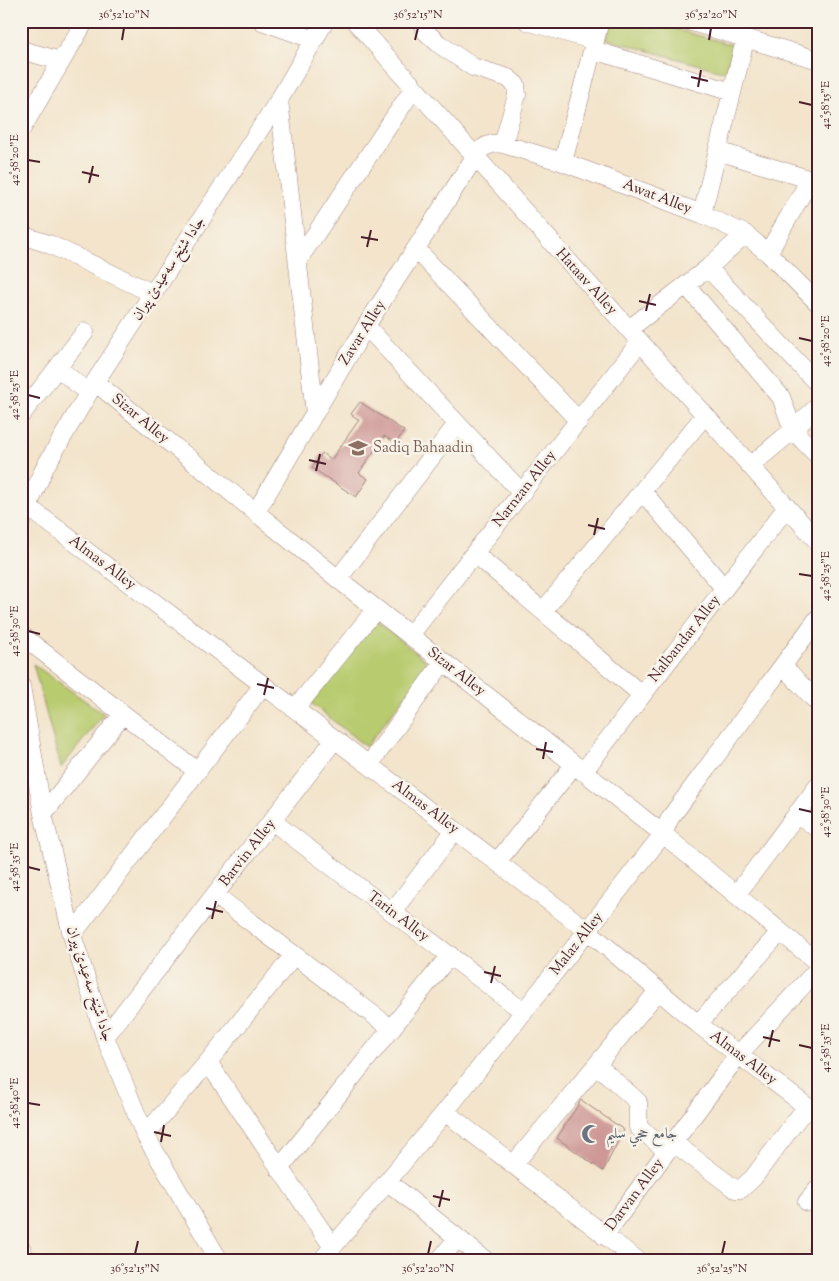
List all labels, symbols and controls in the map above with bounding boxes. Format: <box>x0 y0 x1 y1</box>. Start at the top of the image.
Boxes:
text: 36°52'10"N <box>98 6 150 24</box>
text: 36°52'15"N <box>393 6 443 24</box>
text: 36°52'20"N <box>685 6 738 24</box>
text: 42°58'15"E <box>817 80 835 129</box>
text: 42°58'20"E <box>6 133 24 186</box>
street label: Awat Alley <box>619 174 695 220</box>
street label: جادا شێخ سەعیدێ پیران <box>127 213 212 326</box>
street label: Hataav Alley <box>550 244 622 320</box>
street label: Zavar Alley <box>335 296 392 370</box>
text: 42°58'20"E <box>817 314 835 367</box>
text: 42°58'25"E <box>6 369 24 420</box>
street label: Sizar Alley <box>107 389 174 449</box>
school or university icon: Sadiq Bahaadin <box>347 437 369 459</box>
place label: Sadiq Bahaadin <box>373 438 473 459</box>
street label: Narnzan Alley <box>488 446 562 532</box>
street label: Almas Alley <box>64 531 140 596</box>
text: 42°58'25"E <box>817 550 835 601</box>
street label: Nalbandar Alley <box>644 591 726 687</box>
text: 42°58'30"E <box>6 605 24 656</box>
street label: Sizar Alley <box>422 642 490 702</box>
street label: Almas Alley <box>387 775 463 840</box>
text: 42°58'30"E <box>817 786 835 837</box>
street label: Barvin Alley <box>215 814 281 891</box>
text: 42°58'35"E <box>6 842 24 892</box>
street label: Tarin Alley <box>363 887 434 948</box>
street label: Malaz Alley <box>546 907 609 980</box>
street label: جادا شێخ سەعیدێ پیران <box>59 924 118 1045</box>
text: 42°58'35"E <box>817 1023 835 1073</box>
street label: Almas Alley <box>705 1026 781 1091</box>
text: 42°58'40"E <box>6 1077 24 1128</box>
mosque icon: جامع حجي سليم <box>580 1123 602 1145</box>
place label: جامع حجي سليم <box>606 1124 677 1148</box>
street label: Darvan Alley <box>601 1154 669 1236</box>
text: 36°52'15"N <box>110 1260 160 1278</box>
text: 36°52'20"N <box>402 1260 455 1278</box>
text: 36°52'25"N <box>697 1260 748 1278</box>

